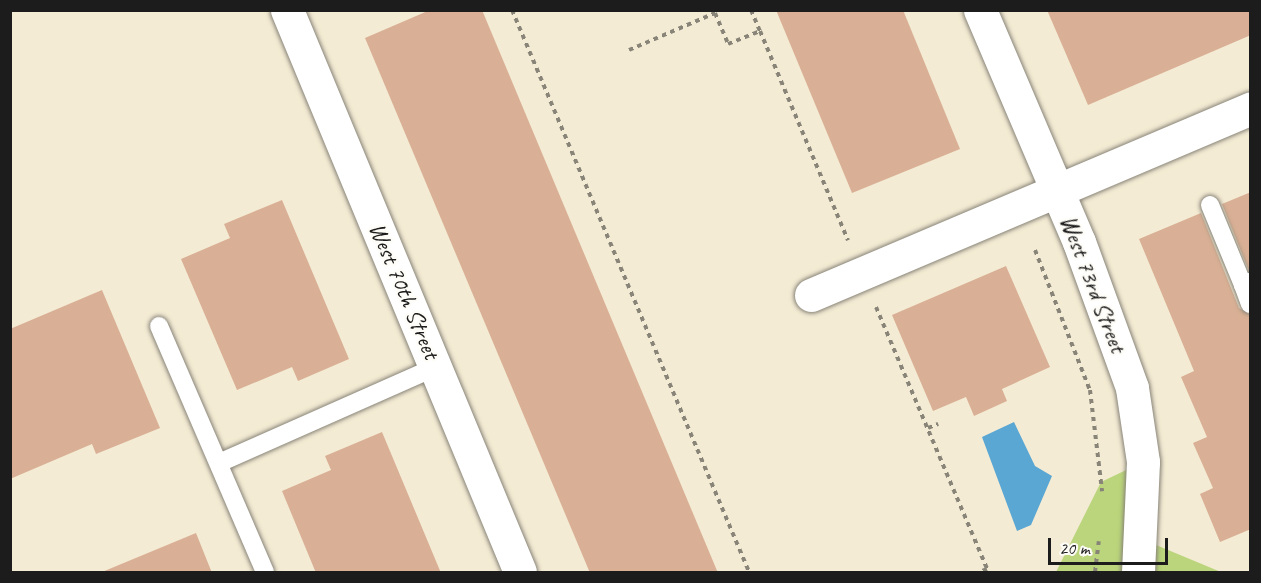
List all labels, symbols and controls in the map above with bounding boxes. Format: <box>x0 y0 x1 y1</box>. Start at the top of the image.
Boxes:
street label: West 73rd Street <box>1054 211 1132 357</box>
street label: West 70th Street <box>362 218 446 364</box>
scale bar <box>1051 526 1171 564</box>
text: 20 m <box>1059 537 1090 559</box>

